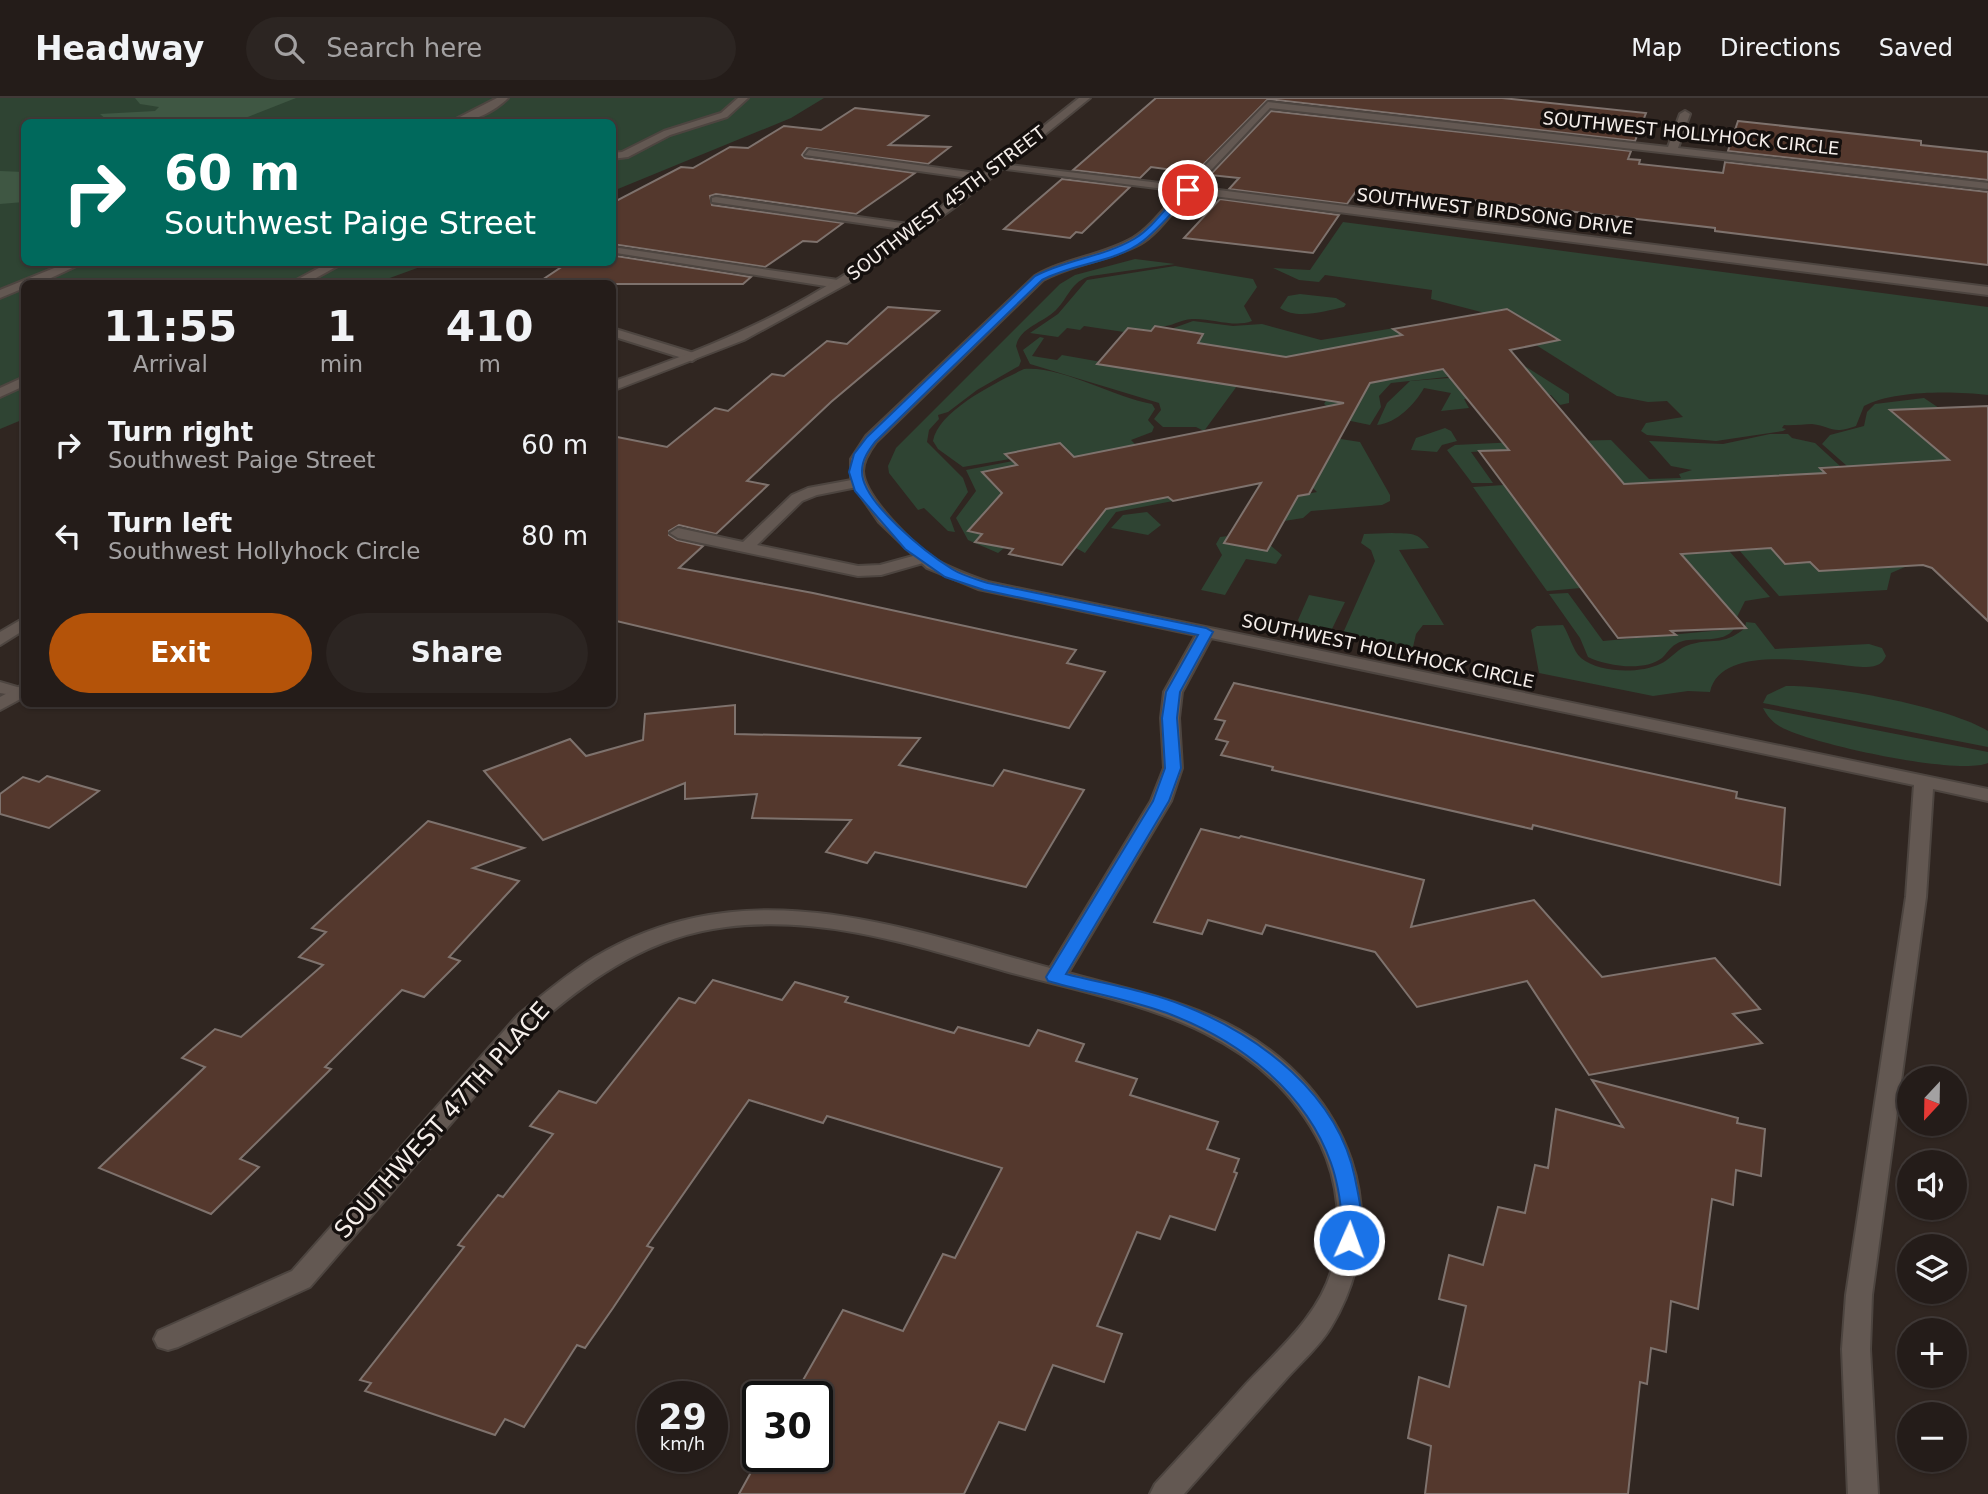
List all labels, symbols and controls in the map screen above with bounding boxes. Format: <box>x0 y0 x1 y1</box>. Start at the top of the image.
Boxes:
search box <box>246 17 736 80</box>
text: Headway <box>35 29 204 68</box>
icon: search <box>270 29 308 67</box>
text: Search here <box>326 33 482 63</box>
text: Map <box>1631 34 1682 62</box>
text: Directions <box>1720 34 1841 62</box>
text: Saved <box>1879 34 1953 62</box>
street label: SOUTHWEST HOLLYHOCK CIRCLE <box>1542 107 1840 159</box>
street label: SOUTHWEST 45TH STREET <box>843 121 1050 284</box>
text: 60 m <box>164 145 300 202</box>
icon: right <box>49 147 140 238</box>
pin <box>1158 160 1218 220</box>
icon: arrive <box>1169 171 1207 209</box>
street label: SOUTHWEST BIRDSONG DRIVE <box>1355 184 1635 238</box>
text: Southwest Paige Street <box>164 204 536 242</box>
text: 11:55 <box>104 302 237 351</box>
text: 1 <box>327 302 356 351</box>
text: 410 <box>446 302 533 351</box>
text: Arrival <box>133 351 208 377</box>
text: min <box>320 351 363 377</box>
text: m <box>478 351 501 377</box>
text: Turn right <box>108 417 253 447</box>
icon: right <box>49 426 87 464</box>
text: 60 m <box>521 430 588 460</box>
text: Southwest Paige Street <box>108 447 375 473</box>
text: Turn left <box>108 508 232 538</box>
icon: left <box>49 517 87 555</box>
text: 80 m <box>521 521 588 551</box>
text: Southwest Hollyhock Circle <box>108 538 420 564</box>
street label: SOUTHWEST HOLLYHOCK CIRCLE <box>1240 610 1536 692</box>
button: Exit <box>49 613 312 693</box>
button: Share <box>326 613 588 693</box>
street label: SOUTHWEST 47TH PLACE <box>329 996 555 1244</box>
north arrow <box>1897 1066 1967 1136</box>
map controls <box>1897 1066 1967 1472</box>
button: sound <box>1897 1150 1967 1220</box>
position arrow <box>1312 1203 1386 1277</box>
button: layers <box>1897 1234 1967 1304</box>
button: + <box>1897 1318 1967 1388</box>
speed limit sign: 30 <box>742 1381 833 1472</box>
text: 29 <box>658 1397 707 1437</box>
button: − <box>1897 1402 1967 1472</box>
text: km/h <box>660 1433 705 1454</box>

